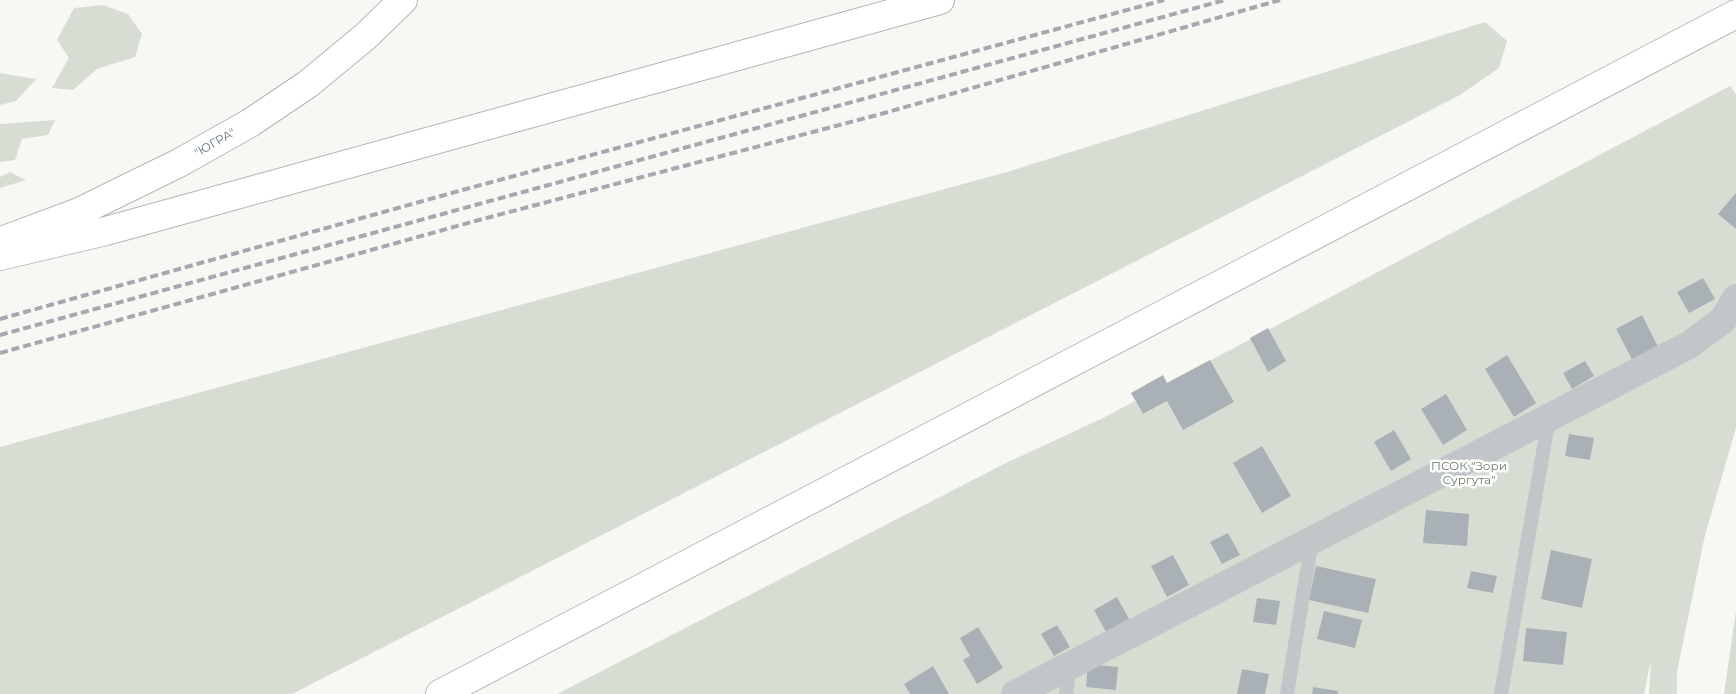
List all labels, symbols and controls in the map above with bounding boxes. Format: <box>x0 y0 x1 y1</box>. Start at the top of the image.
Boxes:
street label: "ЮГРА" <box>192 125 238 161</box>
park label: ПСОК "Зори Сургута" <box>1431 459 1507 487</box>

